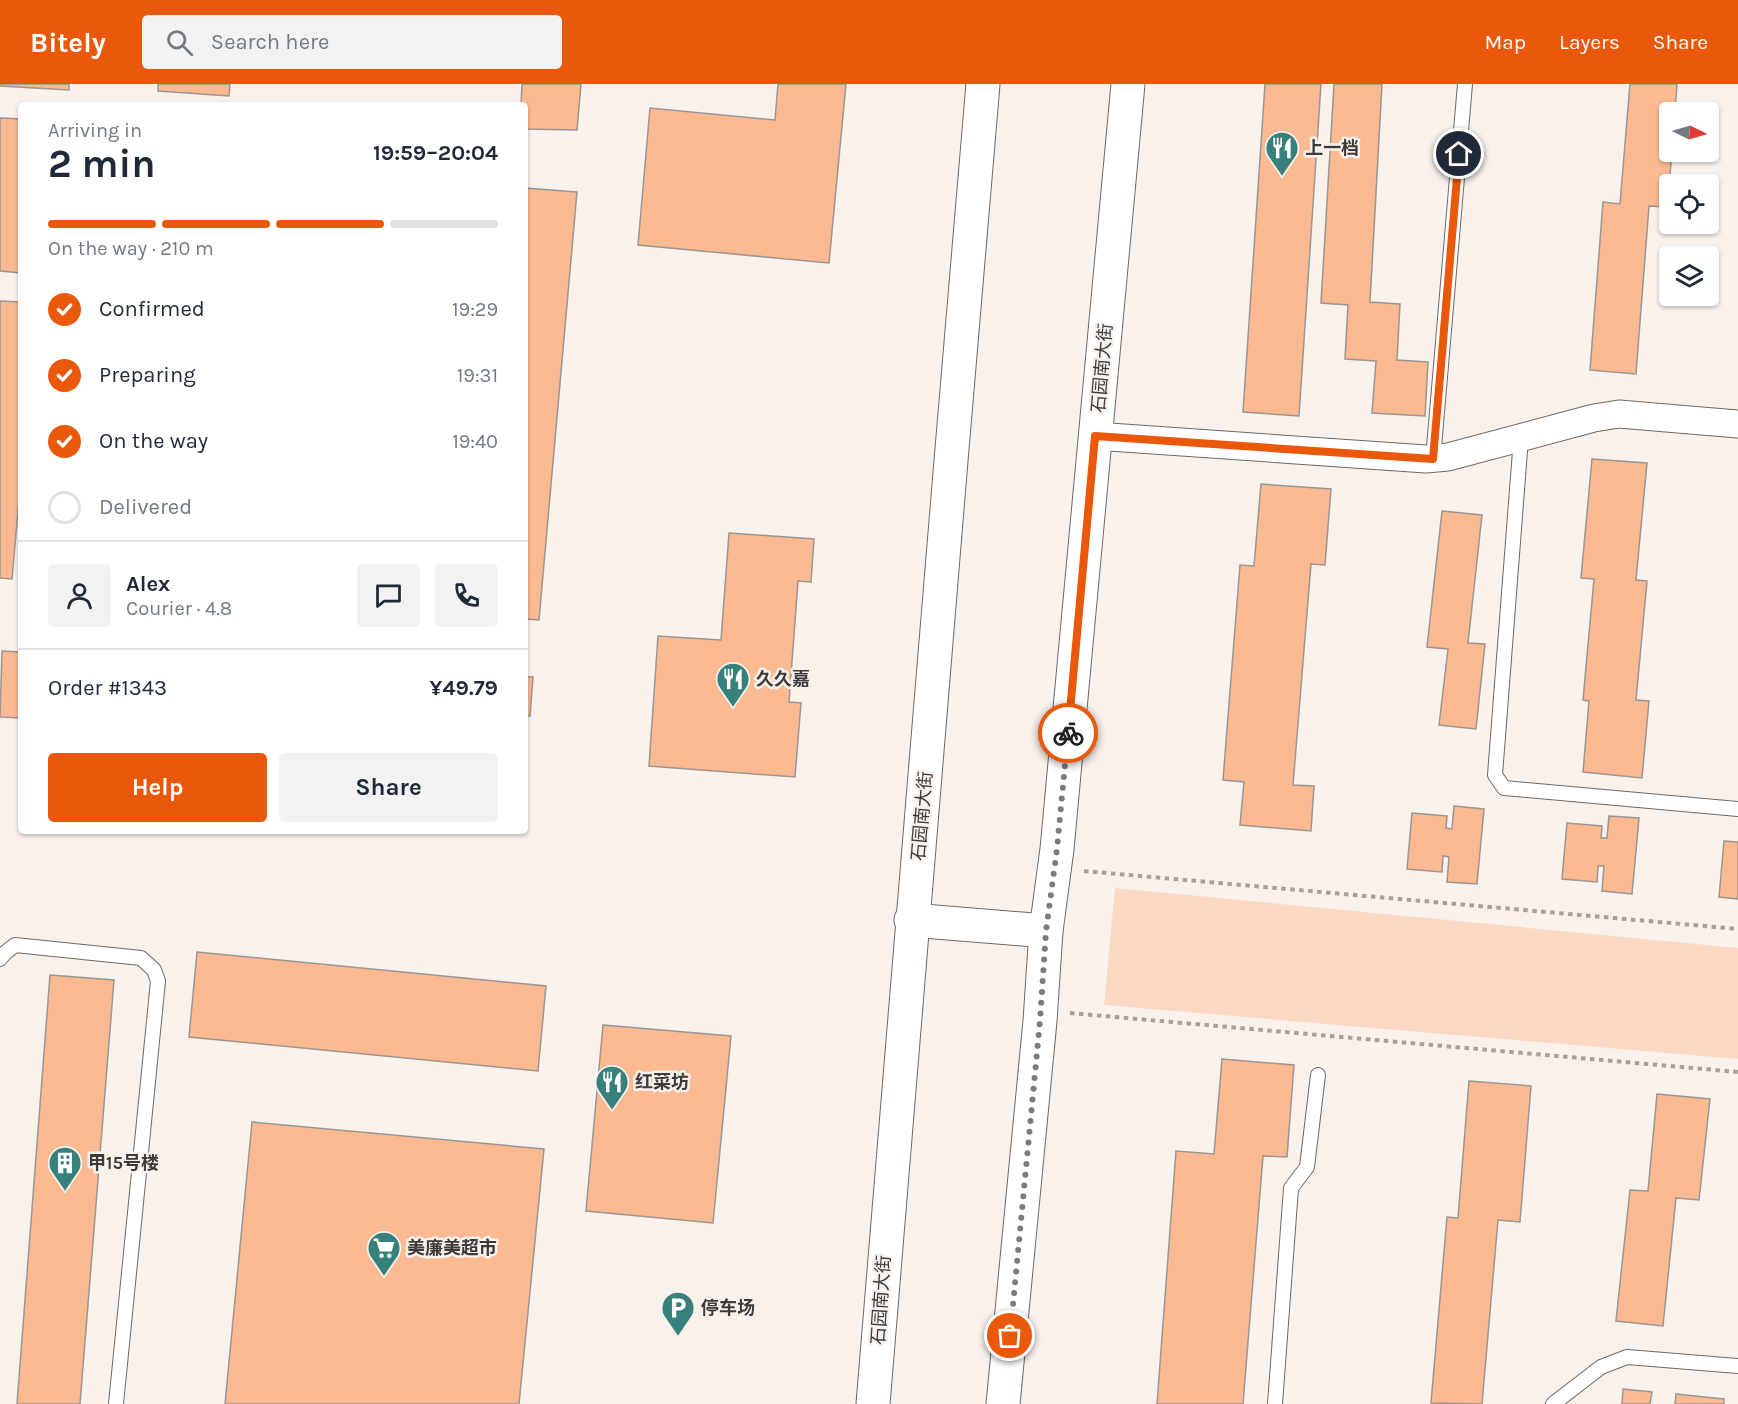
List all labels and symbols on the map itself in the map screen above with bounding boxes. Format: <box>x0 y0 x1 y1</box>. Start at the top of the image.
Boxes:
north arrow <box>1659 102 1719 162</box>
pin <box>1433 128 1484 179</box>
restaurant icon: 上一档 <box>1264 130 1300 177</box>
place label: 上一档 <box>1305 137 1359 159</box>
street label: 石园南大街 <box>1087 322 1117 414</box>
restaurant icon: 久久嘉 <box>715 661 751 708</box>
place label: 久久嘉 <box>756 668 810 690</box>
courier <box>1038 703 1098 763</box>
street label: 石园南大街 <box>907 770 937 862</box>
restaurant icon: 红菜坊 <box>594 1064 630 1111</box>
place label: 红菜坊 <box>635 1071 689 1093</box>
building icon: 甲15号楼 <box>47 1145 83 1192</box>
place label: 甲15号楼 <box>88 1152 159 1174</box>
supermarket icon: 美廉美超市 <box>366 1230 402 1277</box>
place label: 美廉美超市 <box>407 1237 497 1259</box>
street label: 石园南大街 <box>867 1254 895 1346</box>
parking icon: 停车场 <box>660 1290 696 1337</box>
place label: 停车场 <box>701 1297 755 1319</box>
pin <box>984 1310 1035 1361</box>

